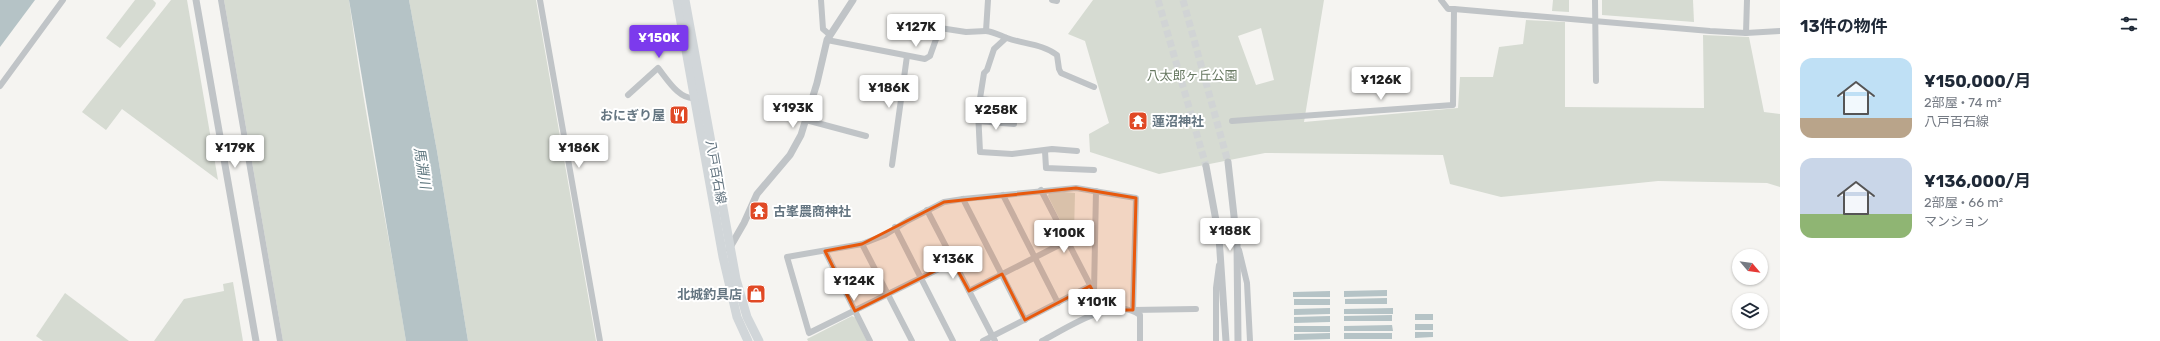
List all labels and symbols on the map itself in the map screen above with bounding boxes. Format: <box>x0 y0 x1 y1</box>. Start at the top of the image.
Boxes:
pin: ¥127K <box>888 14 944 48</box>
pin: ¥150K <box>631 25 687 59</box>
pin: ¥126K <box>1353 67 1409 101</box>
park label: 八太郎ヶ丘公園 <box>1146 68 1238 83</box>
pin: ¥186K <box>861 75 917 109</box>
pin: ¥193K <box>765 95 821 129</box>
pin: ¥258K <box>968 97 1024 131</box>
restaurant icon: おにぎり屋 <box>668 104 690 126</box>
place label: おにぎり屋 <box>600 108 665 123</box>
temple icon: 蓮沼神社 <box>1127 110 1149 132</box>
place label: 蓮沼神社 <box>1152 114 1204 129</box>
pin: ¥179K <box>207 135 263 169</box>
pin: ¥186K <box>551 135 607 169</box>
street label: 八戸百石線 <box>703 139 729 205</box>
water label: 馬淵川 <box>410 146 434 192</box>
temple icon: 古峯農商神社 <box>748 200 770 222</box>
place label: 古峯農商神社 <box>773 204 851 219</box>
pin: ¥188K <box>1202 218 1258 252</box>
pin: ¥100K <box>1036 220 1092 254</box>
pin: ¥136K <box>925 246 981 280</box>
north arrow <box>1732 249 1768 285</box>
pin: ¥124K <box>826 268 882 302</box>
shop icon: 北城釣具店 <box>745 283 767 305</box>
place label: 北城釣具店 <box>677 287 742 302</box>
pin: ¥101K <box>1069 289 1125 323</box>

